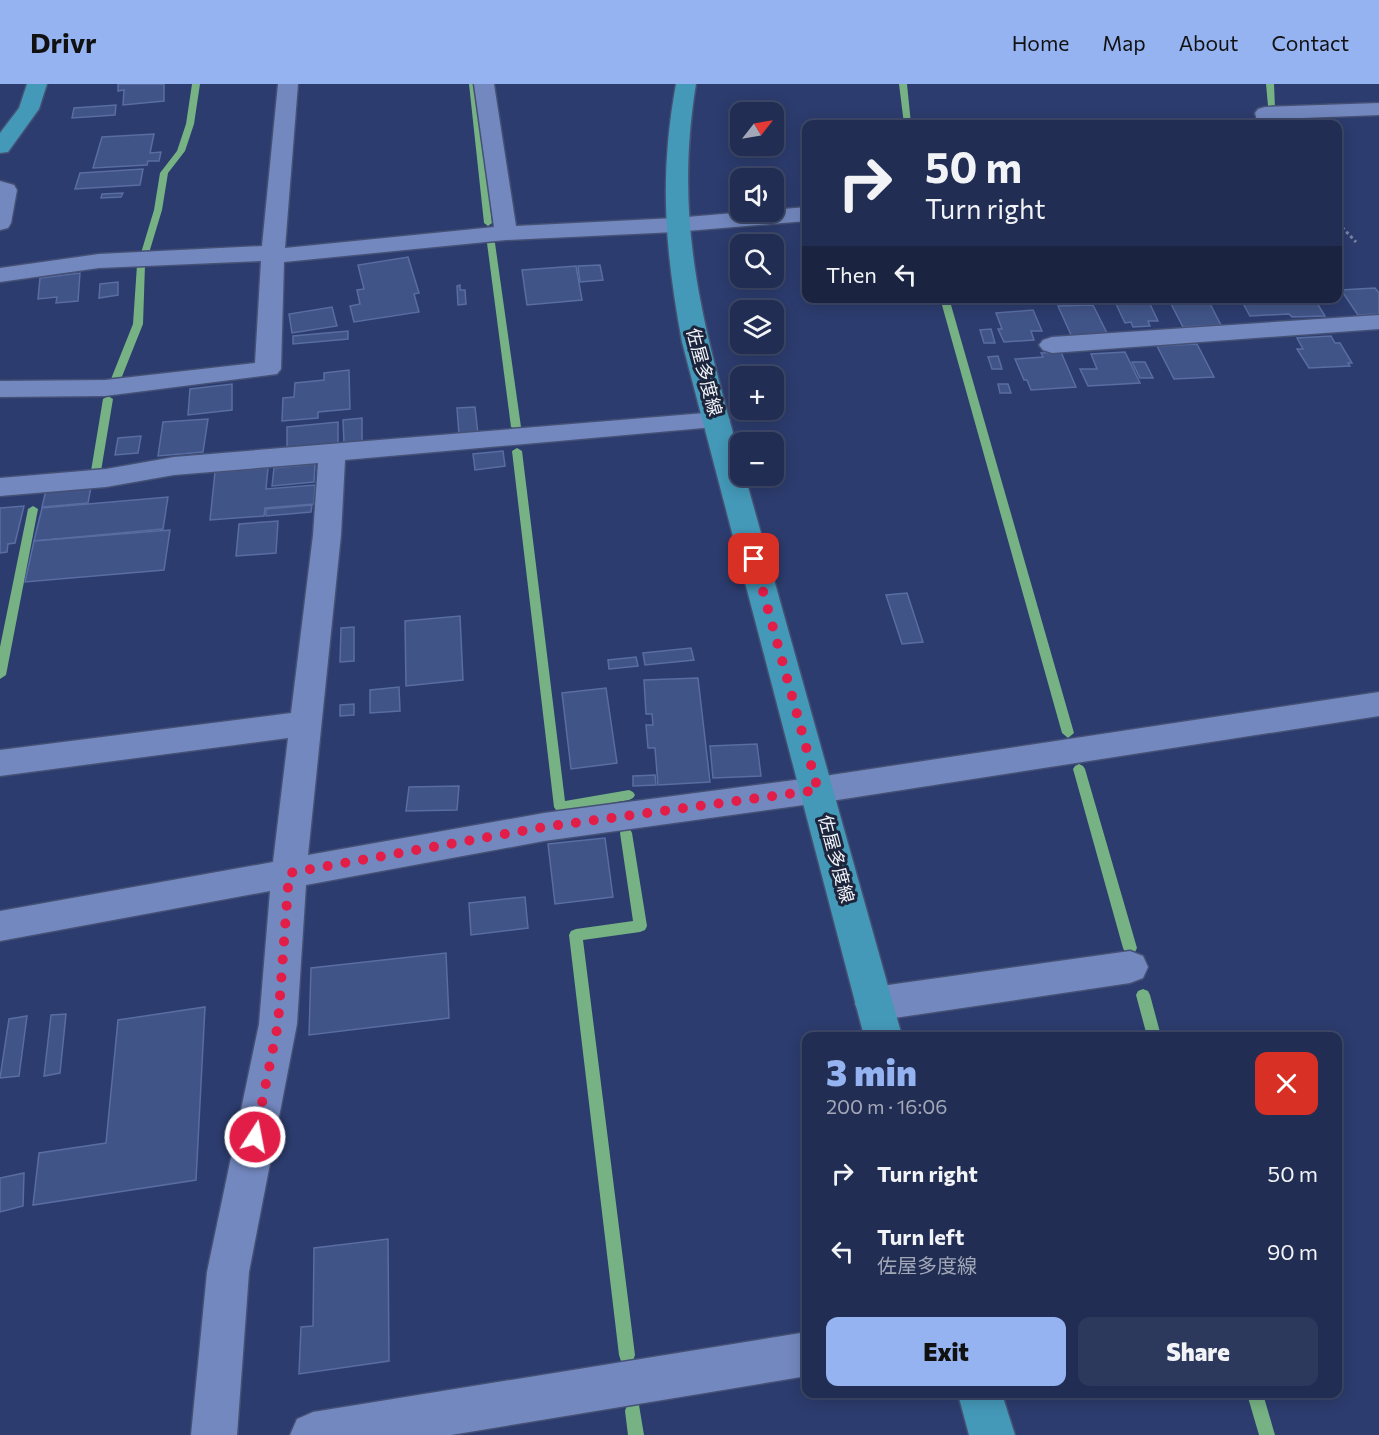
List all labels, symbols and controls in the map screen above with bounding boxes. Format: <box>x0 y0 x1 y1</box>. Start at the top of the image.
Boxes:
text: Drivr <box>30 25 97 59</box>
text: Home <box>1012 30 1069 55</box>
text: Map <box>1102 30 1146 55</box>
text: About <box>1179 30 1238 55</box>
text: Contact <box>1271 30 1349 55</box>
north arrow <box>730 102 784 156</box>
map controls <box>730 102 784 486</box>
text: 50 m <box>925 140 1022 192</box>
icon: right <box>826 144 904 222</box>
button: sound <box>730 168 784 222</box>
text: Turn right <box>925 192 1045 225</box>
button: search <box>730 234 784 288</box>
icon: left <box>889 258 922 291</box>
text: Then <box>826 261 877 288</box>
button: layers <box>730 300 784 354</box>
street label: 佐屋多度線 <box>683 325 727 418</box>
button: + <box>730 366 784 420</box>
button: − <box>730 432 784 486</box>
pin <box>728 533 779 584</box>
icon: arrive <box>737 542 770 575</box>
street label: 佐屋多度線 <box>815 812 859 905</box>
text: 3 min <box>826 1049 917 1093</box>
button: close <box>1255 1052 1318 1115</box>
text: 200 m · 16:06 <box>826 1094 947 1118</box>
position arrow <box>223 1105 287 1169</box>
icon: right <box>826 1157 859 1190</box>
text: Turn right <box>877 1160 978 1187</box>
text: 50 m <box>1268 1160 1318 1187</box>
text: Turn left <box>877 1223 964 1250</box>
icon: left <box>826 1235 859 1268</box>
text: 90 m <box>1267 1238 1318 1265</box>
text: 佐屋多度線 <box>877 1253 977 1277</box>
button: Exit <box>826 1317 1066 1386</box>
button: Share <box>1078 1317 1318 1386</box>

